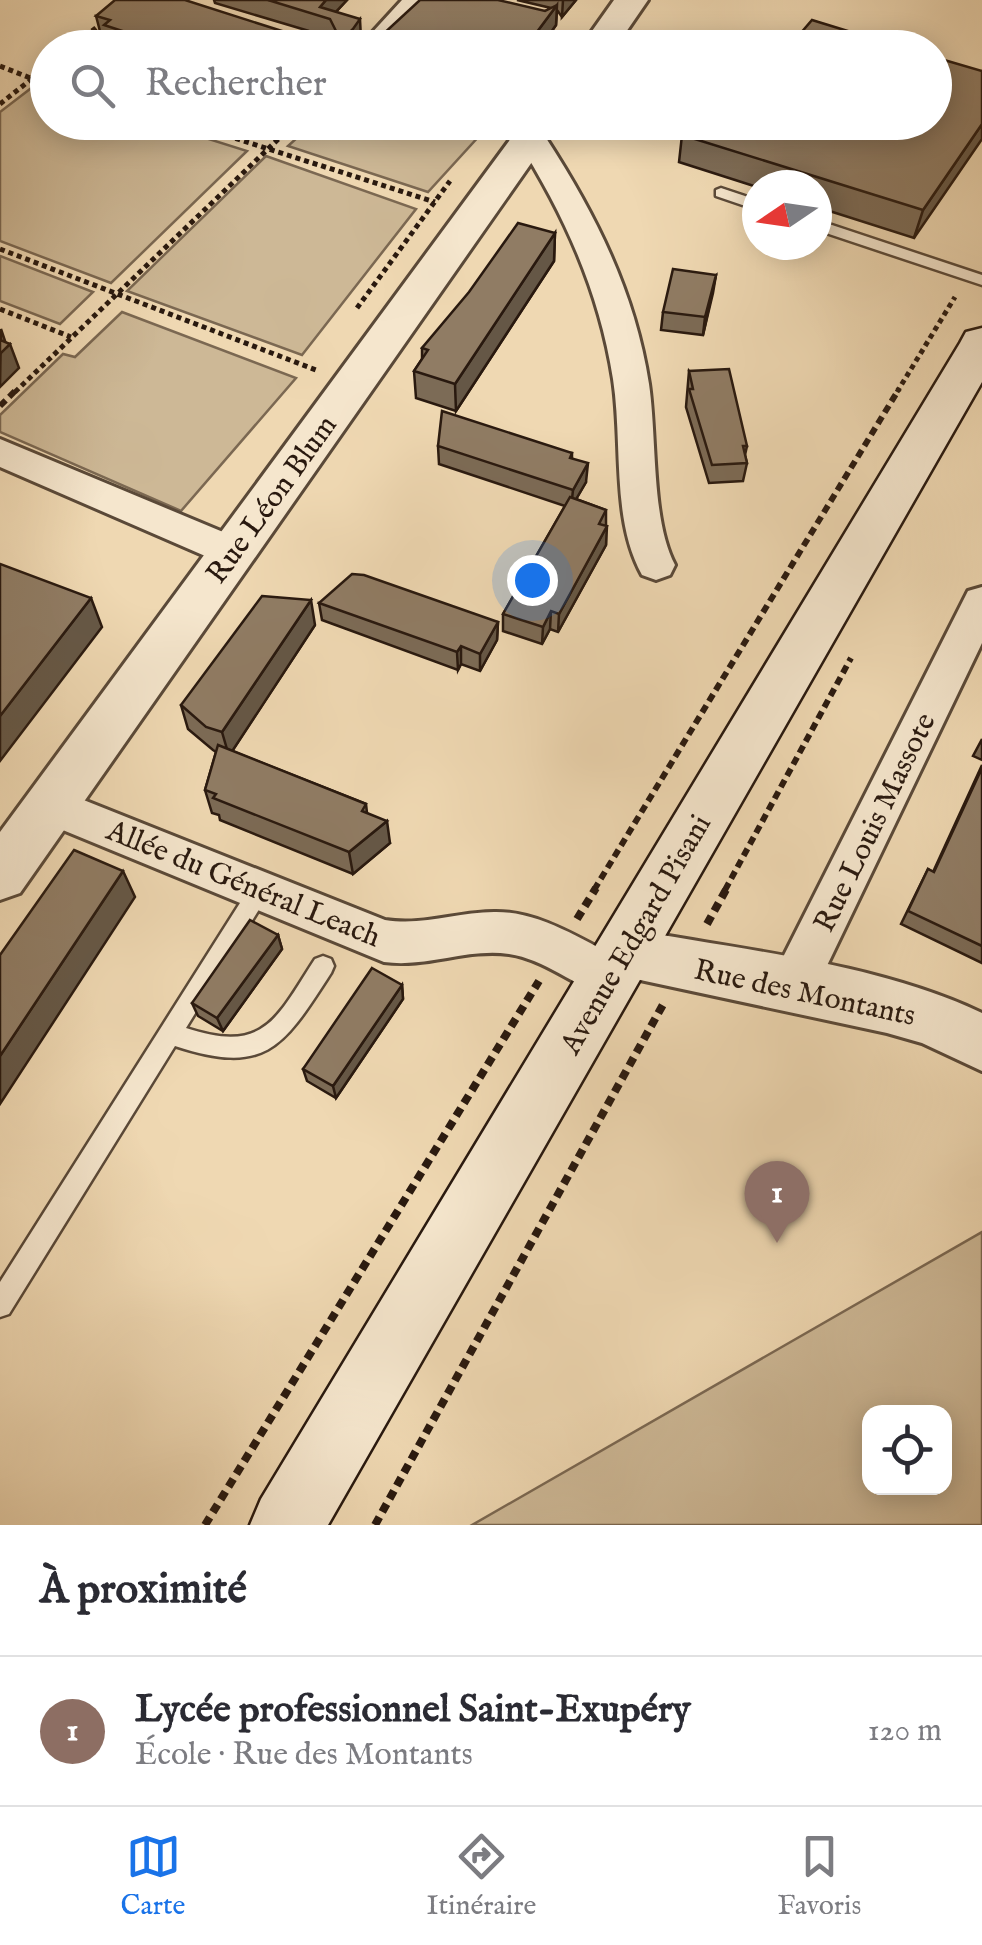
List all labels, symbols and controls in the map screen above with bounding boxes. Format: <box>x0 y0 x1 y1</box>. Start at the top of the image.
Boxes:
search box <box>30 30 952 140</box>
icon: search <box>65 58 120 113</box>
text: Rechercher <box>145 61 327 109</box>
north arrow <box>742 170 832 260</box>
street label: Rue Léon Blum <box>199 408 347 592</box>
your location <box>507 555 558 606</box>
street label: Rue Louis Massote <box>806 707 945 939</box>
street label: Avenue Edgard Pisani <box>552 808 721 1063</box>
street label: Allée du Général Leach <box>100 812 386 957</box>
street label: Rue des Montants <box>690 952 919 1036</box>
pin: 1 <box>744 1160 810 1243</box>
map controls <box>862 1405 952 1495</box>
button: locate <box>862 1405 952 1495</box>
text: À proximité <box>40 1564 247 1617</box>
text: Lycée professionnel Saint-Exupéry <box>135 1687 691 1735</box>
text: 1 <box>67 1711 78 1752</box>
text: 120 m <box>868 1711 942 1752</box>
text: École · Rue des Montants <box>135 1735 473 1776</box>
tab: Carte <box>121 1829 185 1924</box>
tab: Itinéraire <box>427 1829 536 1924</box>
tab: Favoris <box>777 1829 861 1924</box>

